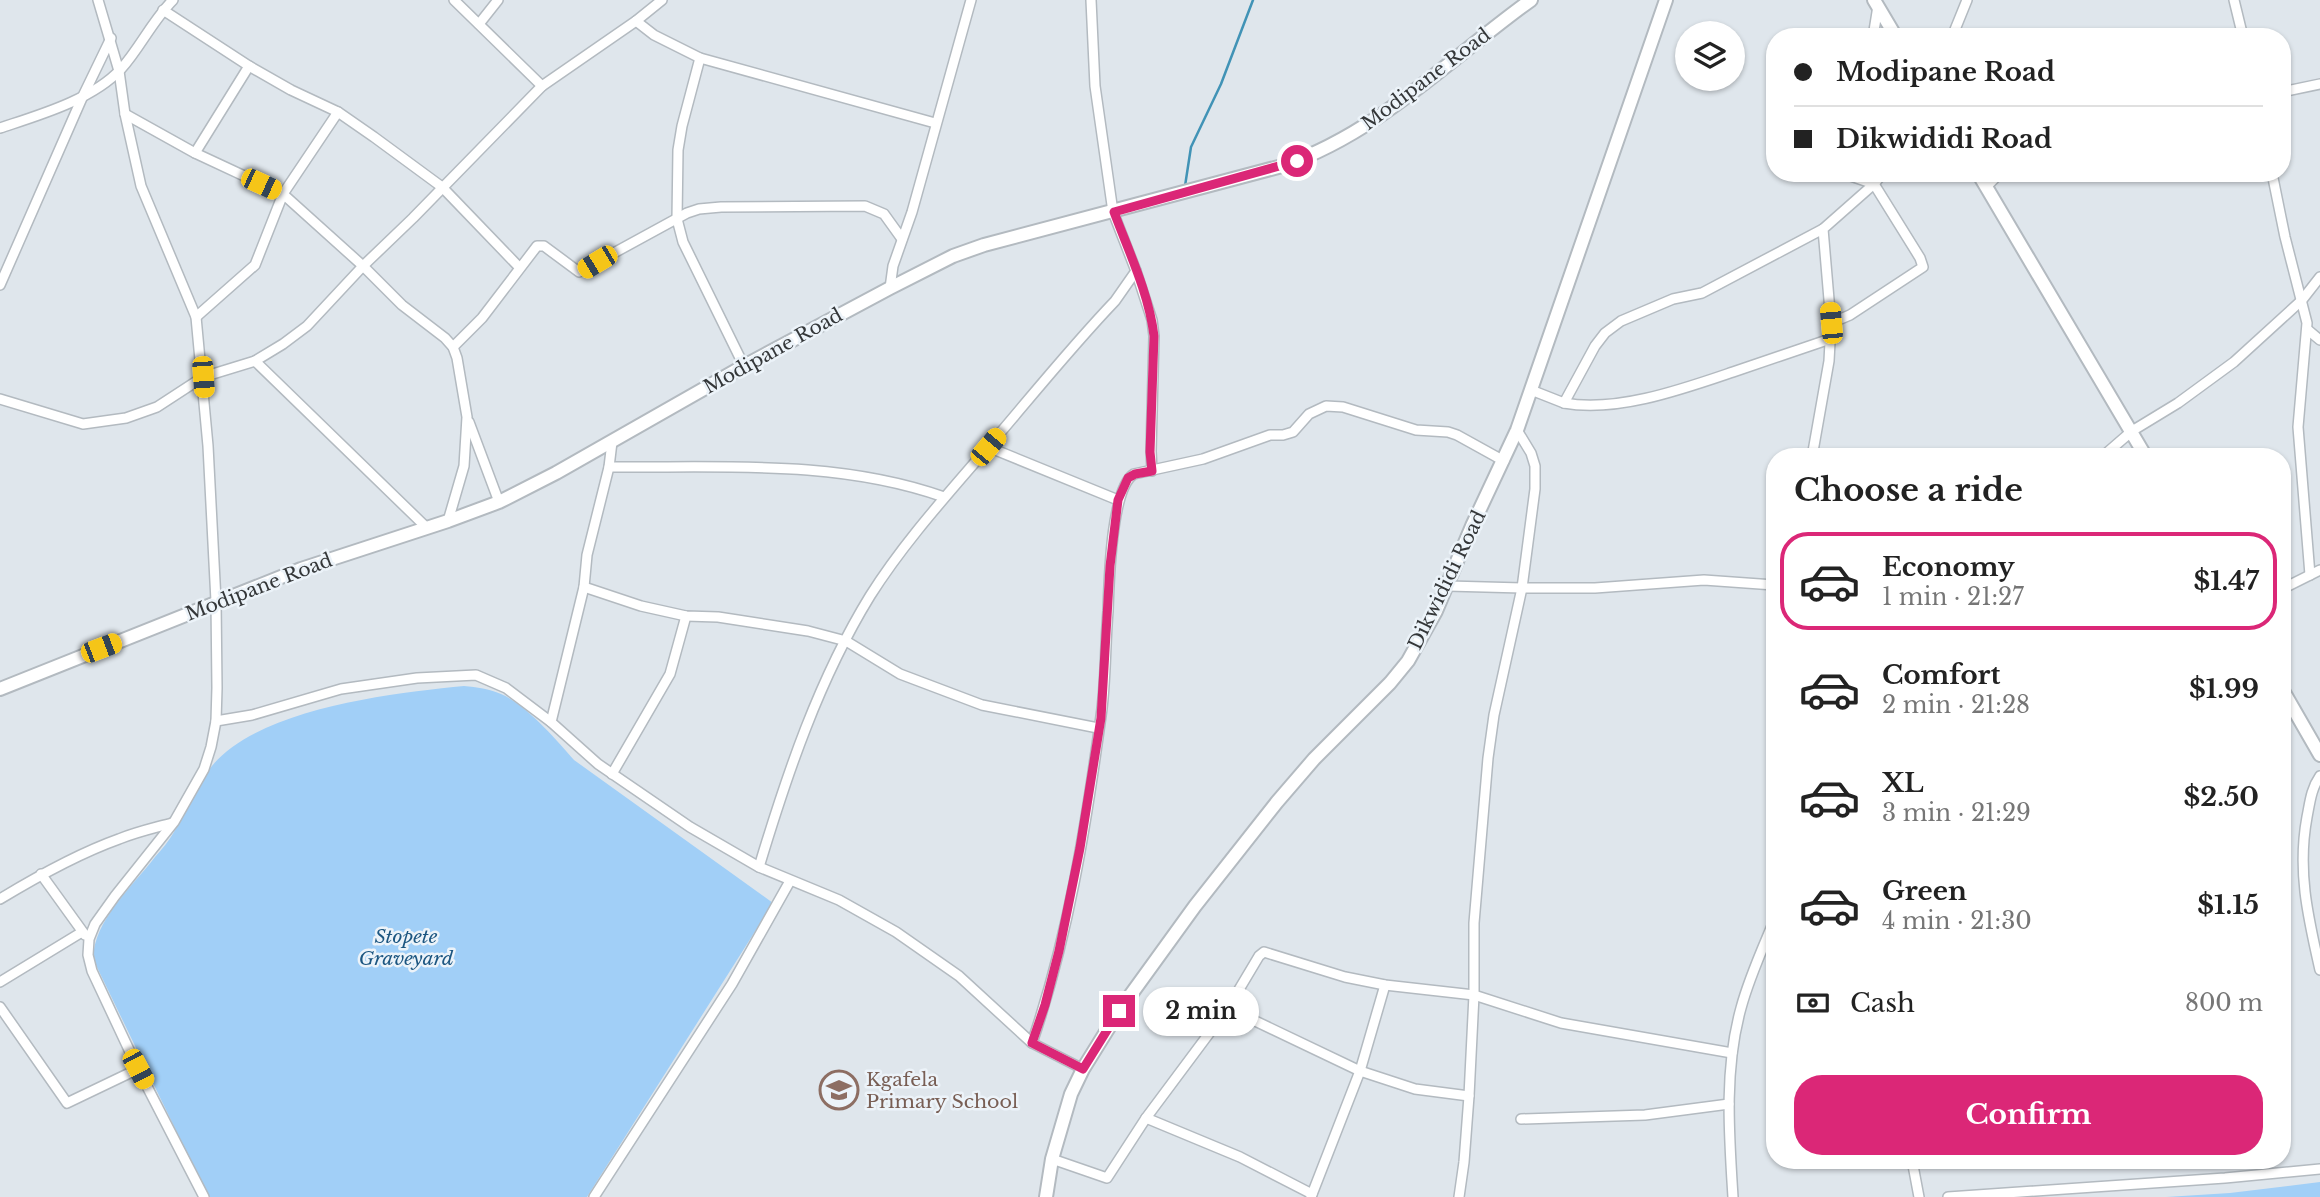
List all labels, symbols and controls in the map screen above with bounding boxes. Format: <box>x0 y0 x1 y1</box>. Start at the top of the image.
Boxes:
map controls <box>1675 21 1745 91</box>
button: layers <box>1675 21 1745 91</box>
street label: Modipane Road <box>1357 23 1495 135</box>
text: Modipane Road <box>1836 56 2055 88</box>
text: Dikwididi Road <box>1836 123 2052 155</box>
route start <box>1281 145 1313 177</box>
car <box>238 166 285 202</box>
car <box>574 242 621 282</box>
car <box>1819 301 1844 345</box>
street label: Modipane Road <box>699 303 847 399</box>
car <box>192 355 215 399</box>
car <box>967 424 1010 470</box>
text: Choose a ride <box>1794 470 2023 510</box>
street label: Dikwididi Road <box>1403 506 1491 653</box>
street label: Modipane Road <box>182 548 336 626</box>
icon: car <box>1798 550 1861 613</box>
text: Economy <box>1882 551 2015 583</box>
text: $1.47 <box>2193 565 2259 597</box>
text: 1 min · 21:27 <box>1882 583 2024 611</box>
car <box>78 631 125 665</box>
icon: car <box>1798 658 1861 721</box>
text: Comfort <box>1882 659 2000 691</box>
text: $1.99 <box>2189 673 2259 705</box>
text: 2 min · 21:28 <box>1882 691 2030 719</box>
icon: car <box>1798 766 1861 829</box>
text: XL <box>1882 767 1924 799</box>
text: $2.50 <box>2183 781 2259 813</box>
text: 3 min · 21:29 <box>1882 799 2031 827</box>
icon: car <box>1798 874 1861 937</box>
text: Green <box>1882 875 1967 907</box>
text: $1.15 <box>2197 889 2259 921</box>
text: 4 min · 21:30 <box>1882 907 2032 935</box>
park label: Stopete Graveyard <box>359 925 454 970</box>
icon: cash <box>1794 984 1832 1022</box>
callout: 2 min <box>1144 986 1259 1036</box>
text: Cash <box>1850 987 1915 1019</box>
text: 800 m <box>2185 989 2263 1017</box>
route end <box>1103 995 1135 1027</box>
text: 2 min <box>1165 997 1237 1025</box>
car <box>119 1046 158 1092</box>
place label: Kgafela Primary School <box>866 1068 1018 1113</box>
school or university icon: Kgafela Primary School <box>818 1069 860 1111</box>
button: Confirm <box>1794 1075 2263 1155</box>

